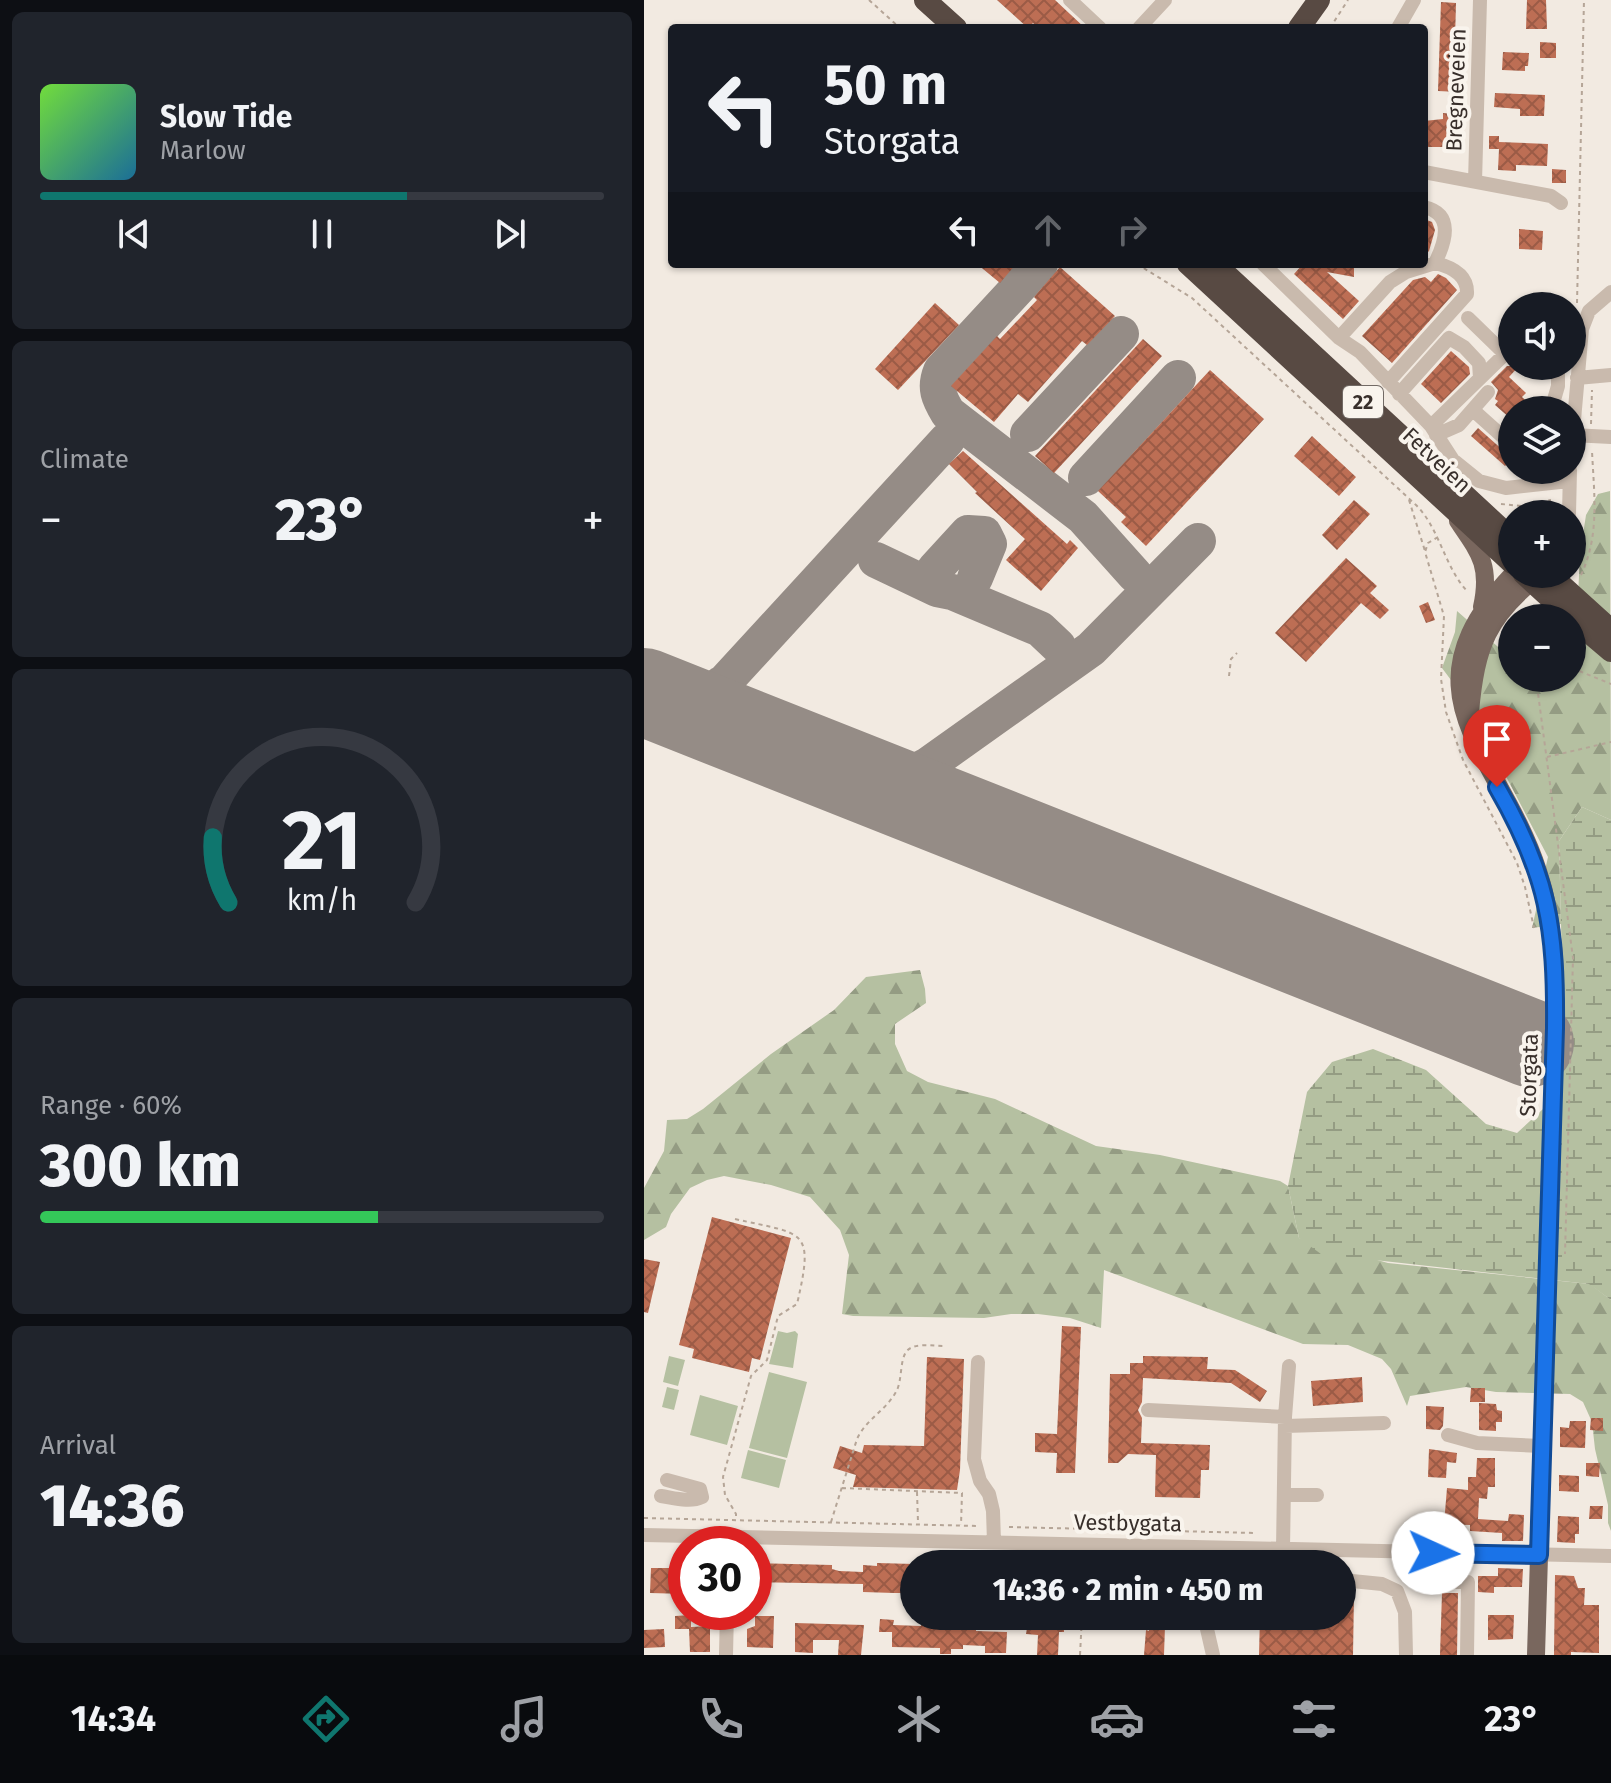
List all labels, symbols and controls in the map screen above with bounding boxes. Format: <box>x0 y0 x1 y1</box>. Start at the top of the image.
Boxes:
street label: Bregneveien <box>1440 28 1472 152</box>
text: 50 m <box>824 52 947 119</box>
icon: left <box>692 56 796 160</box>
text: Slow Tide <box>160 99 292 135</box>
text: Storgata <box>824 120 960 164</box>
text: Marlow <box>160 135 246 166</box>
icon: left <box>942 208 986 252</box>
icon: ahead <box>1026 208 1070 252</box>
icon: right <box>1110 208 1154 252</box>
icon: previous <box>112 212 156 256</box>
icon: pause <box>300 212 344 256</box>
icon: next <box>488 212 532 256</box>
map controls <box>1498 292 1586 692</box>
button: sound <box>1498 292 1586 380</box>
road number: 22 <box>1343 386 1383 418</box>
button: layers <box>1498 396 1586 484</box>
street label: Fetveien <box>1397 422 1477 498</box>
text: Climate <box>40 444 129 475</box>
text: 23° <box>275 484 369 556</box>
text: − <box>40 494 62 547</box>
text: + <box>582 494 604 547</box>
button: + <box>1498 500 1586 588</box>
button: − <box>1498 604 1586 692</box>
pin <box>1463 705 1531 787</box>
icon: arrive <box>1475 717 1519 761</box>
text: 21 <box>282 791 362 891</box>
text: km/h <box>287 884 357 919</box>
street label: Storgata <box>1514 1033 1544 1117</box>
text: Range · 60% <box>40 1090 182 1121</box>
text: 300 km <box>40 1130 241 1202</box>
text: Arrival <box>40 1430 116 1461</box>
text: 14:36 <box>40 1470 184 1542</box>
street label: Vestbygata <box>1074 1509 1182 1537</box>
position arrow <box>1391 1511 1475 1595</box>
speed limit sign: 30 <box>668 1526 772 1630</box>
text: 14:36 · 2 min · 450 m <box>993 1572 1263 1608</box>
icon: directions <box>298 1691 354 1747</box>
icon: music <box>496 1691 552 1747</box>
icon: phone <box>693 1691 749 1747</box>
icon: climate <box>891 1691 947 1747</box>
icon: car <box>1089 1691 1145 1747</box>
icon: filters <box>1286 1691 1342 1747</box>
text: 14:34 <box>71 1697 156 1741</box>
text: 23° <box>1484 1697 1540 1741</box>

